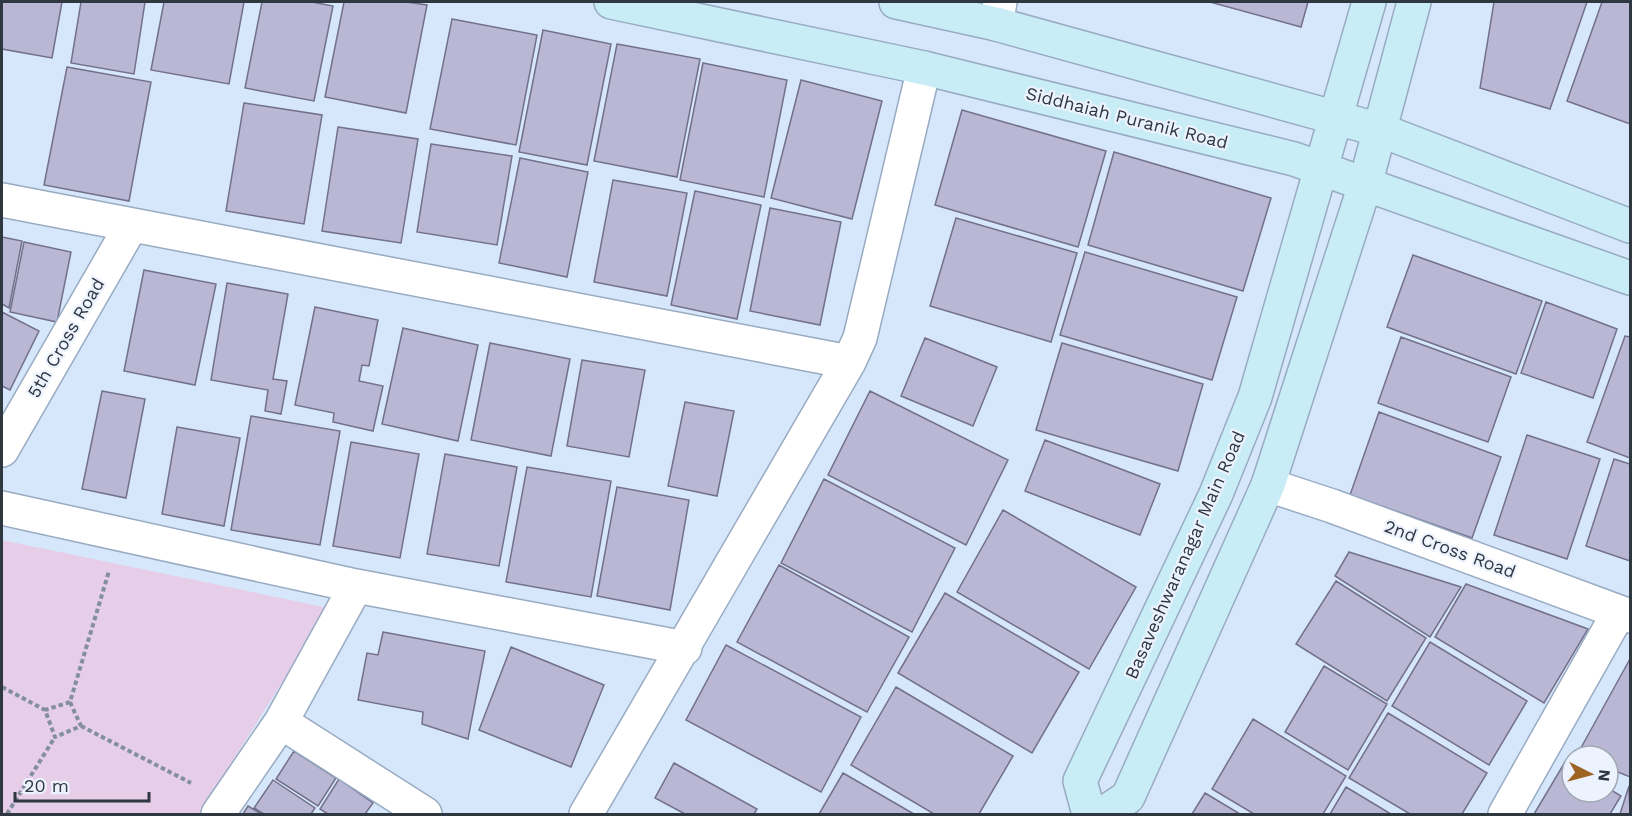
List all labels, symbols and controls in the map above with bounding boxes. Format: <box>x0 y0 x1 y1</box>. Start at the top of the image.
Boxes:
street label: Siddhaiah Puranik Road <box>1024 82 1230 153</box>
street label: 5th Cross Road <box>23 274 108 401</box>
street label: Basaveshwaranagar Main Road <box>1120 427 1249 682</box>
street label: 2nd Cross Road <box>1382 515 1519 582</box>
north arrow <box>1560 744 1620 804</box>
scale bar <box>15 765 148 803</box>
text: N <box>1594 769 1614 782</box>
text: 20 m <box>24 775 69 796</box>

